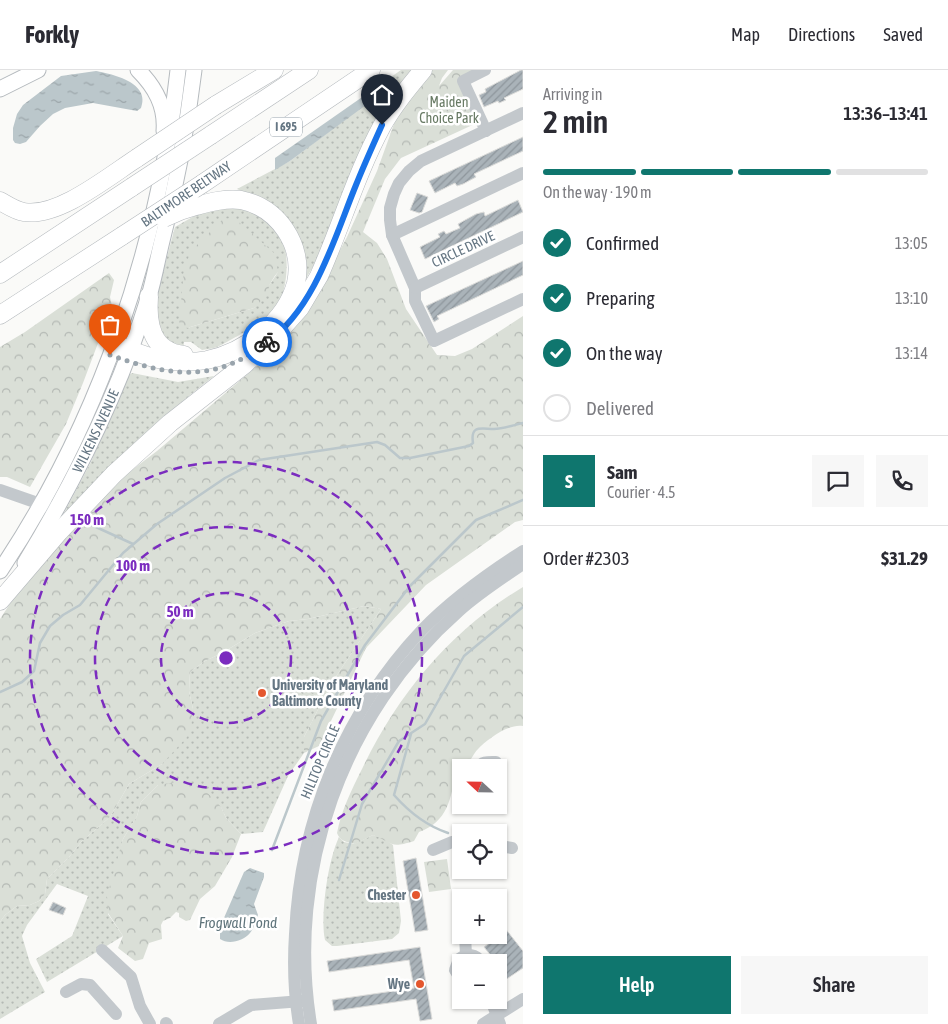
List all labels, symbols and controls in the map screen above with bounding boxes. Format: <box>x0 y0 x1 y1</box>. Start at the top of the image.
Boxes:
text: Forkly <box>25 21 79 48</box>
text: Map <box>731 24 760 45</box>
text: Directions <box>788 24 855 45</box>
text: Saved <box>883 24 923 45</box>
pin <box>361 74 403 125</box>
icon: home <box>368 81 396 109</box>
text: Arriving in <box>543 85 603 103</box>
park label: Maiden Choice Park <box>419 94 479 126</box>
text: 13:36–13:41 <box>843 102 928 124</box>
text: 2 min <box>543 103 608 140</box>
road number: I 695 <box>270 118 302 136</box>
street label: BALTIMORE BELTWAY <box>138 158 235 230</box>
text: On the way · 190 m <box>543 183 652 201</box>
street label: CIRCLE DRIVE <box>429 227 497 271</box>
icon: check <box>543 229 571 257</box>
text: Confirmed <box>586 232 659 254</box>
text: 13:05 <box>895 234 928 252</box>
icon: check <box>543 284 571 312</box>
text: Preparing <box>586 287 655 309</box>
text: 13:10 <box>895 289 928 307</box>
pin <box>89 304 131 355</box>
icon: bag <box>96 311 124 339</box>
courier <box>242 317 292 367</box>
icon: bike <box>253 328 281 356</box>
icon: check <box>543 339 571 367</box>
text: On the way <box>586 342 663 364</box>
text: 13:14 <box>895 344 928 362</box>
street label: WILKENS AVENUE <box>69 387 122 475</box>
text: Delivered <box>586 397 654 419</box>
button: chat <box>812 455 864 507</box>
button: phone <box>876 455 928 507</box>
text: Sam <box>607 461 638 483</box>
text: S <box>565 470 573 492</box>
text: Courier · 4.5 <box>607 483 676 501</box>
text: 150 m <box>70 511 104 528</box>
text: Order #2303 <box>543 547 630 569</box>
text: $31.29 <box>881 547 928 569</box>
text: 100 m <box>116 557 150 574</box>
text: 50 m <box>167 603 194 620</box>
centre of rings <box>217 649 235 667</box>
place label: University of Maryland Baltimore County <box>272 677 388 709</box>
marker: University of Maryland Baltimore County <box>256 687 268 699</box>
street label: HILLTOP CIRCLE <box>297 723 343 801</box>
north arrow <box>452 759 508 814</box>
map controls <box>452 759 507 1009</box>
button: locate <box>452 824 507 879</box>
place label: Chester <box>367 887 407 903</box>
marker: Chester <box>410 889 422 901</box>
button: + <box>452 889 507 944</box>
water label: Frogwall Pond <box>199 914 277 931</box>
button: − <box>452 954 507 1009</box>
button: Help <box>543 956 731 1014</box>
button: Share <box>741 956 928 1014</box>
place label: Wye <box>387 976 410 992</box>
marker: Wye <box>414 978 426 990</box>

